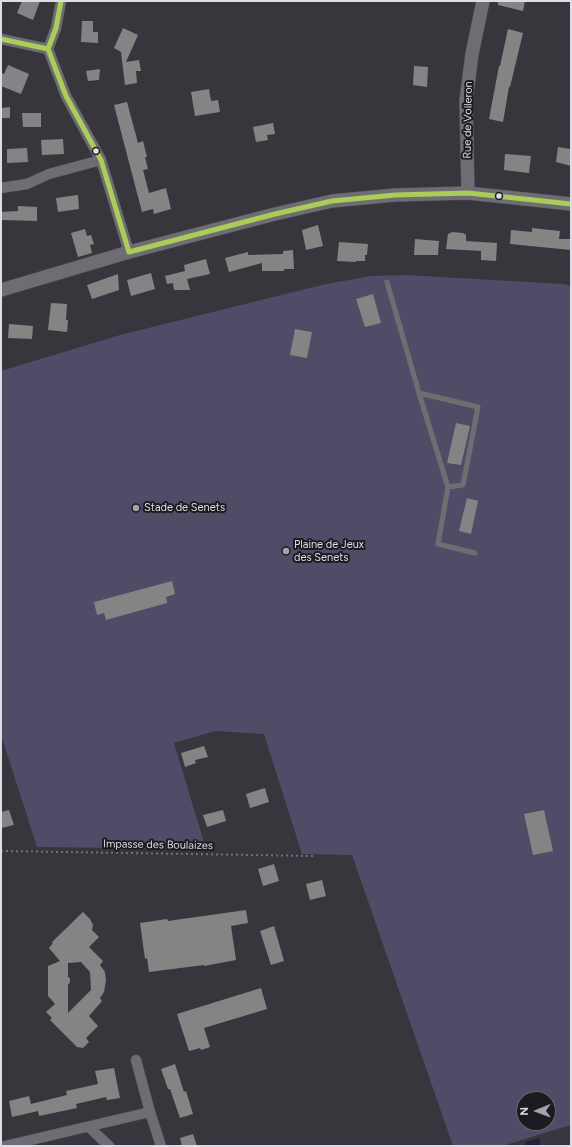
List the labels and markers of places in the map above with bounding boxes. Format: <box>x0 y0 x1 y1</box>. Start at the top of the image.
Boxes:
unlabelled marker <box>91 146 101 156</box>
unlabelled marker <box>494 191 504 201</box>
place label: Stade de Senets <box>144 501 225 515</box>
marker: Stade de Senets <box>131 503 141 513</box>
place label: Plaine de Jeux des Senets <box>294 538 364 564</box>
marker: Plaine de Jeux des Senets <box>281 546 291 556</box>

